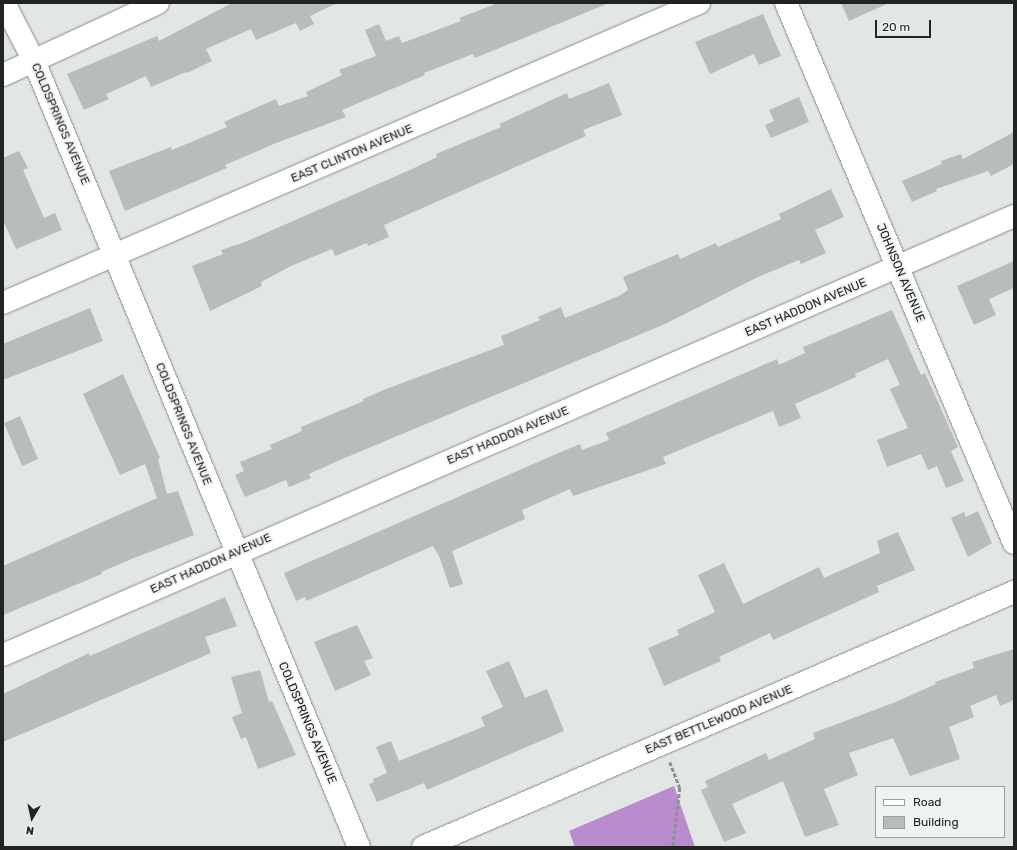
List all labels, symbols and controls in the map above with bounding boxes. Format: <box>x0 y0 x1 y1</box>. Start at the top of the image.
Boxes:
scale bar <box>877 12 933 38</box>
text: 20 m <box>882 20 910 34</box>
street label: COLDSPRINGS AVENUE <box>28 61 92 187</box>
street label: EAST CLINTON AVENUE <box>289 122 415 186</box>
street label: JOHNSON AVENUE <box>873 221 927 325</box>
street label: EAST HADDON AVENUE <box>743 276 869 340</box>
street label: COLDSPRINGS AVENUE <box>152 361 214 487</box>
street label: EAST HADDON AVENUE <box>445 404 571 468</box>
street label: EAST HADDON AVENUE <box>148 531 274 597</box>
street label: COLDSPRINGS AVENUE <box>275 660 339 786</box>
street label: EAST BETTLEWOOD AVENUE <box>643 682 795 758</box>
legend <box>875 786 1005 838</box>
text: Road <box>913 795 941 809</box>
north arrow <box>12 798 52 838</box>
text: Building <box>913 815 959 829</box>
text: N <box>25 823 35 837</box>

